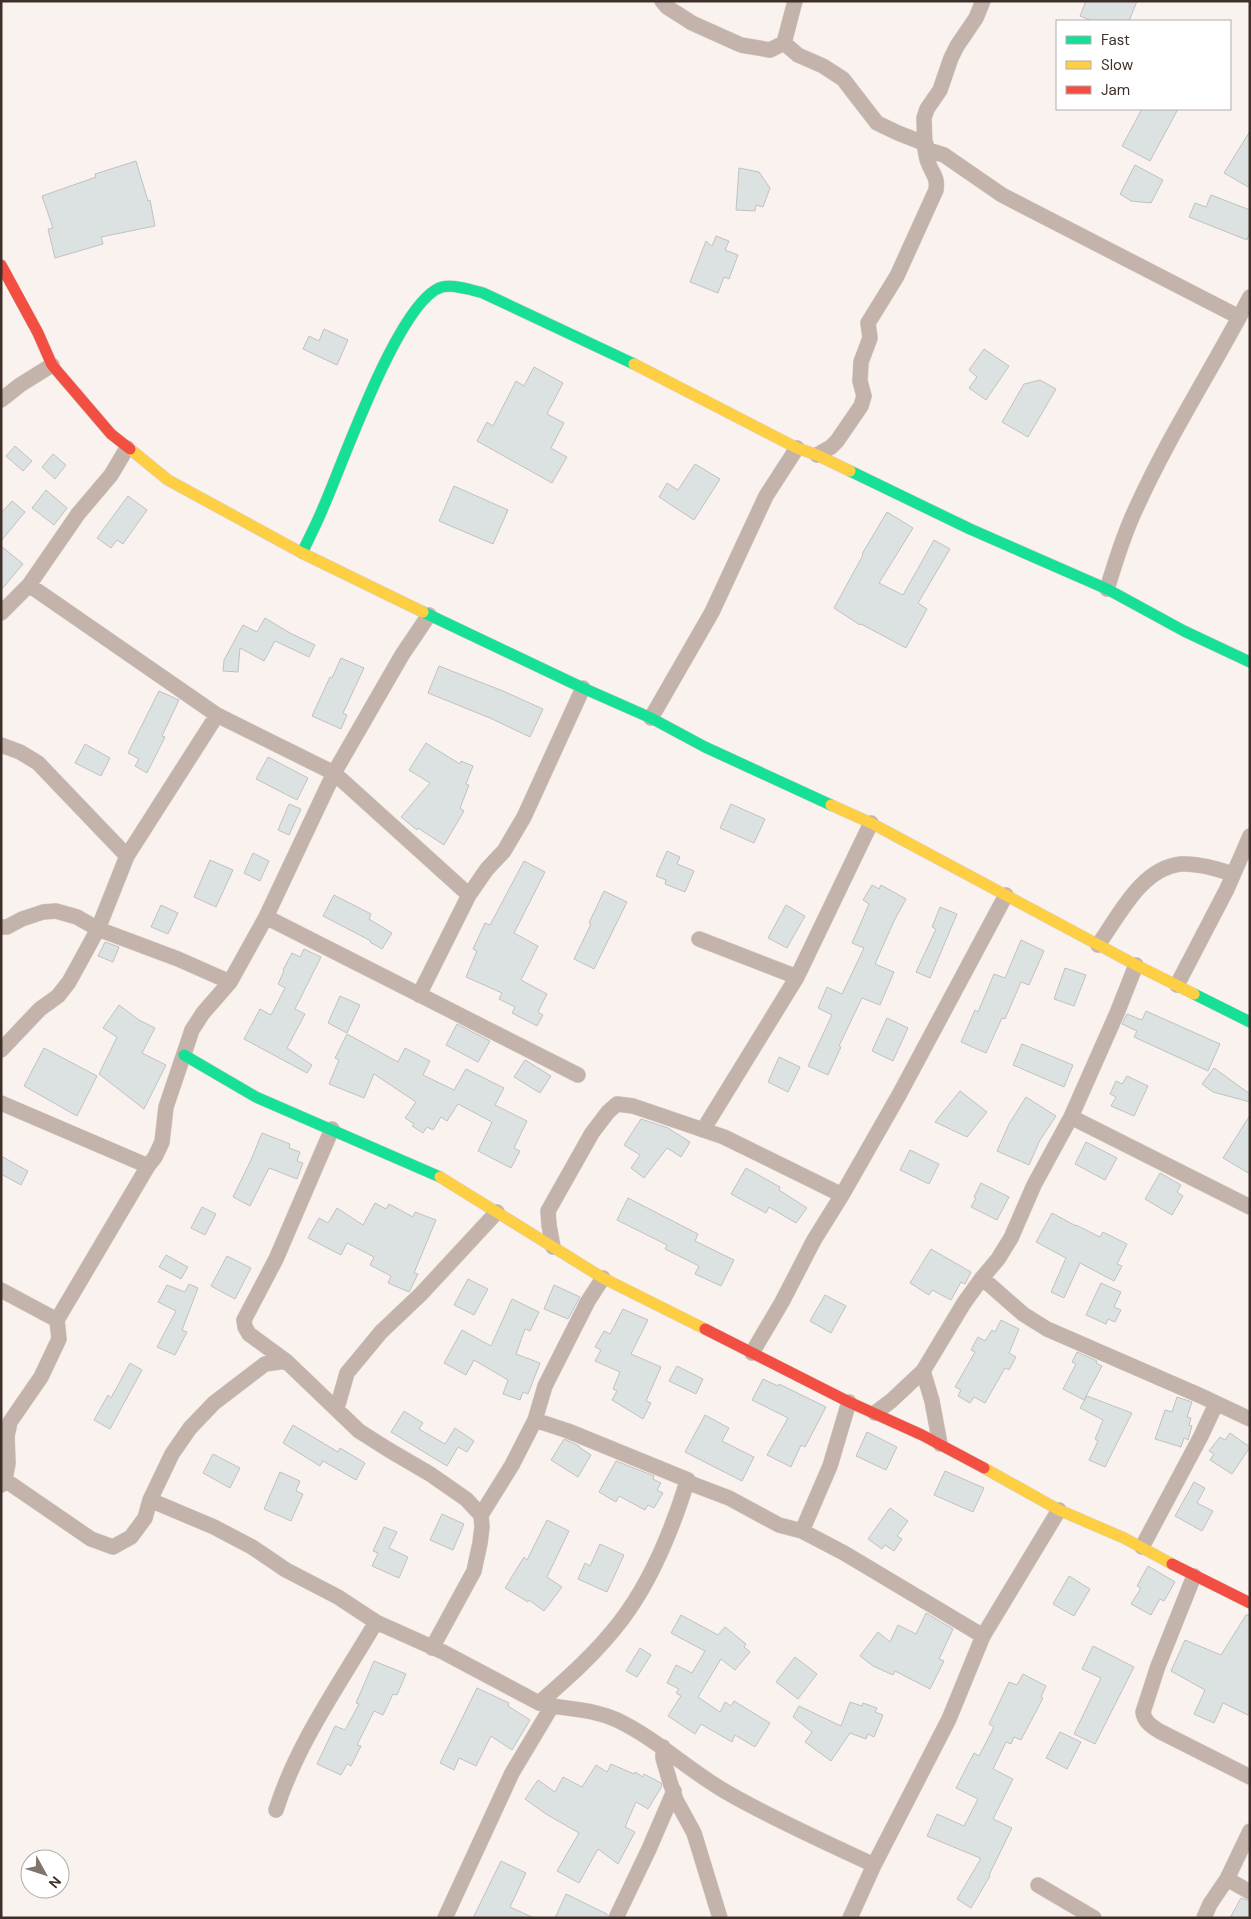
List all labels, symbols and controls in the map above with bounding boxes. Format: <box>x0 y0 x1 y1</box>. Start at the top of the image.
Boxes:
legend <box>1056 20 1231 110</box>
text: Fast <box>1101 30 1130 50</box>
text: Slow <box>1101 55 1134 75</box>
text: Jam <box>1101 80 1130 100</box>
north arrow <box>20 1849 70 1899</box>
text: N <box>45 1873 65 1892</box>

